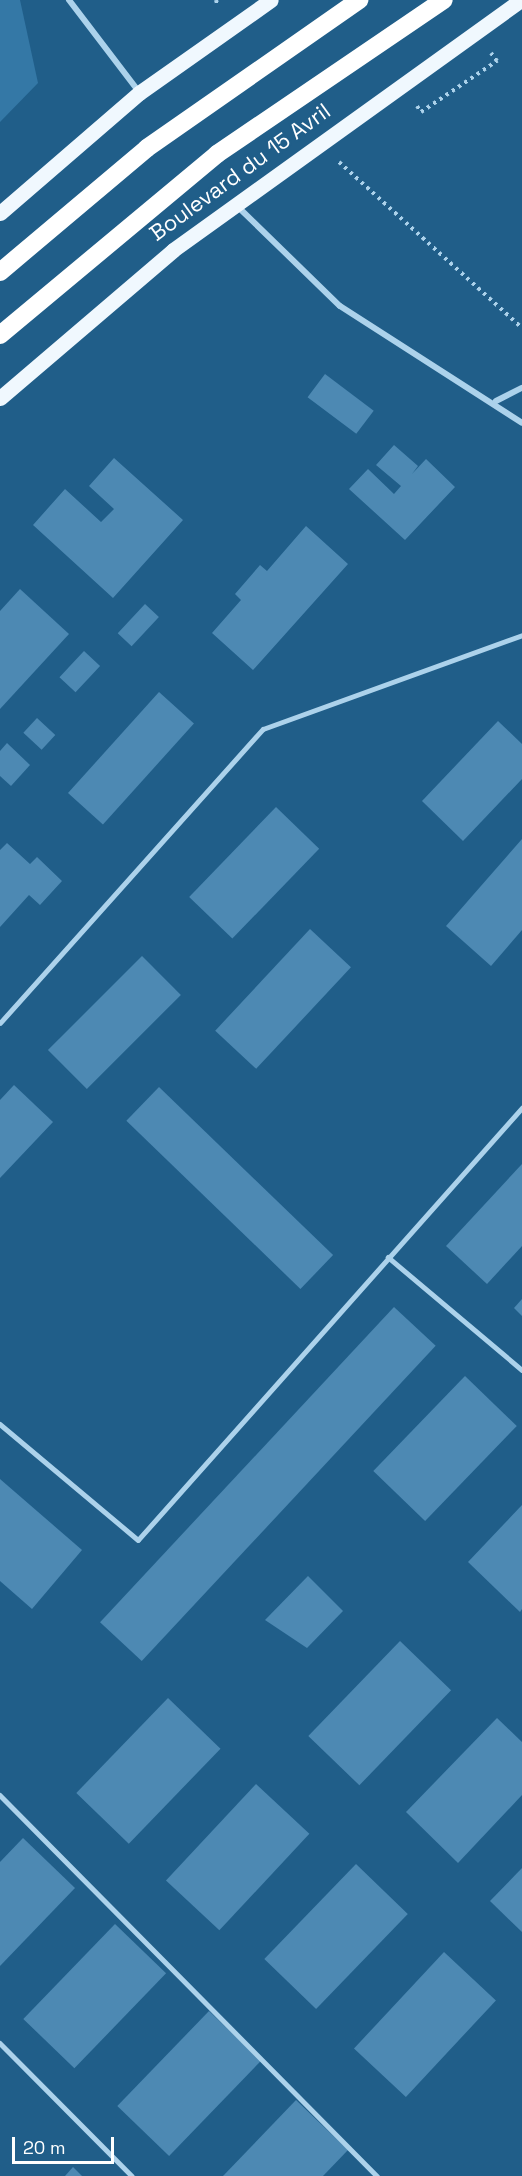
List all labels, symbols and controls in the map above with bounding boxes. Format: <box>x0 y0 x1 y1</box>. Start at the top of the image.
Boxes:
street label: Boulevard du 15 Avril <box>144 97 336 247</box>
scale bar <box>15 2125 117 2163</box>
text: 20 m <box>23 2136 66 2159</box>

